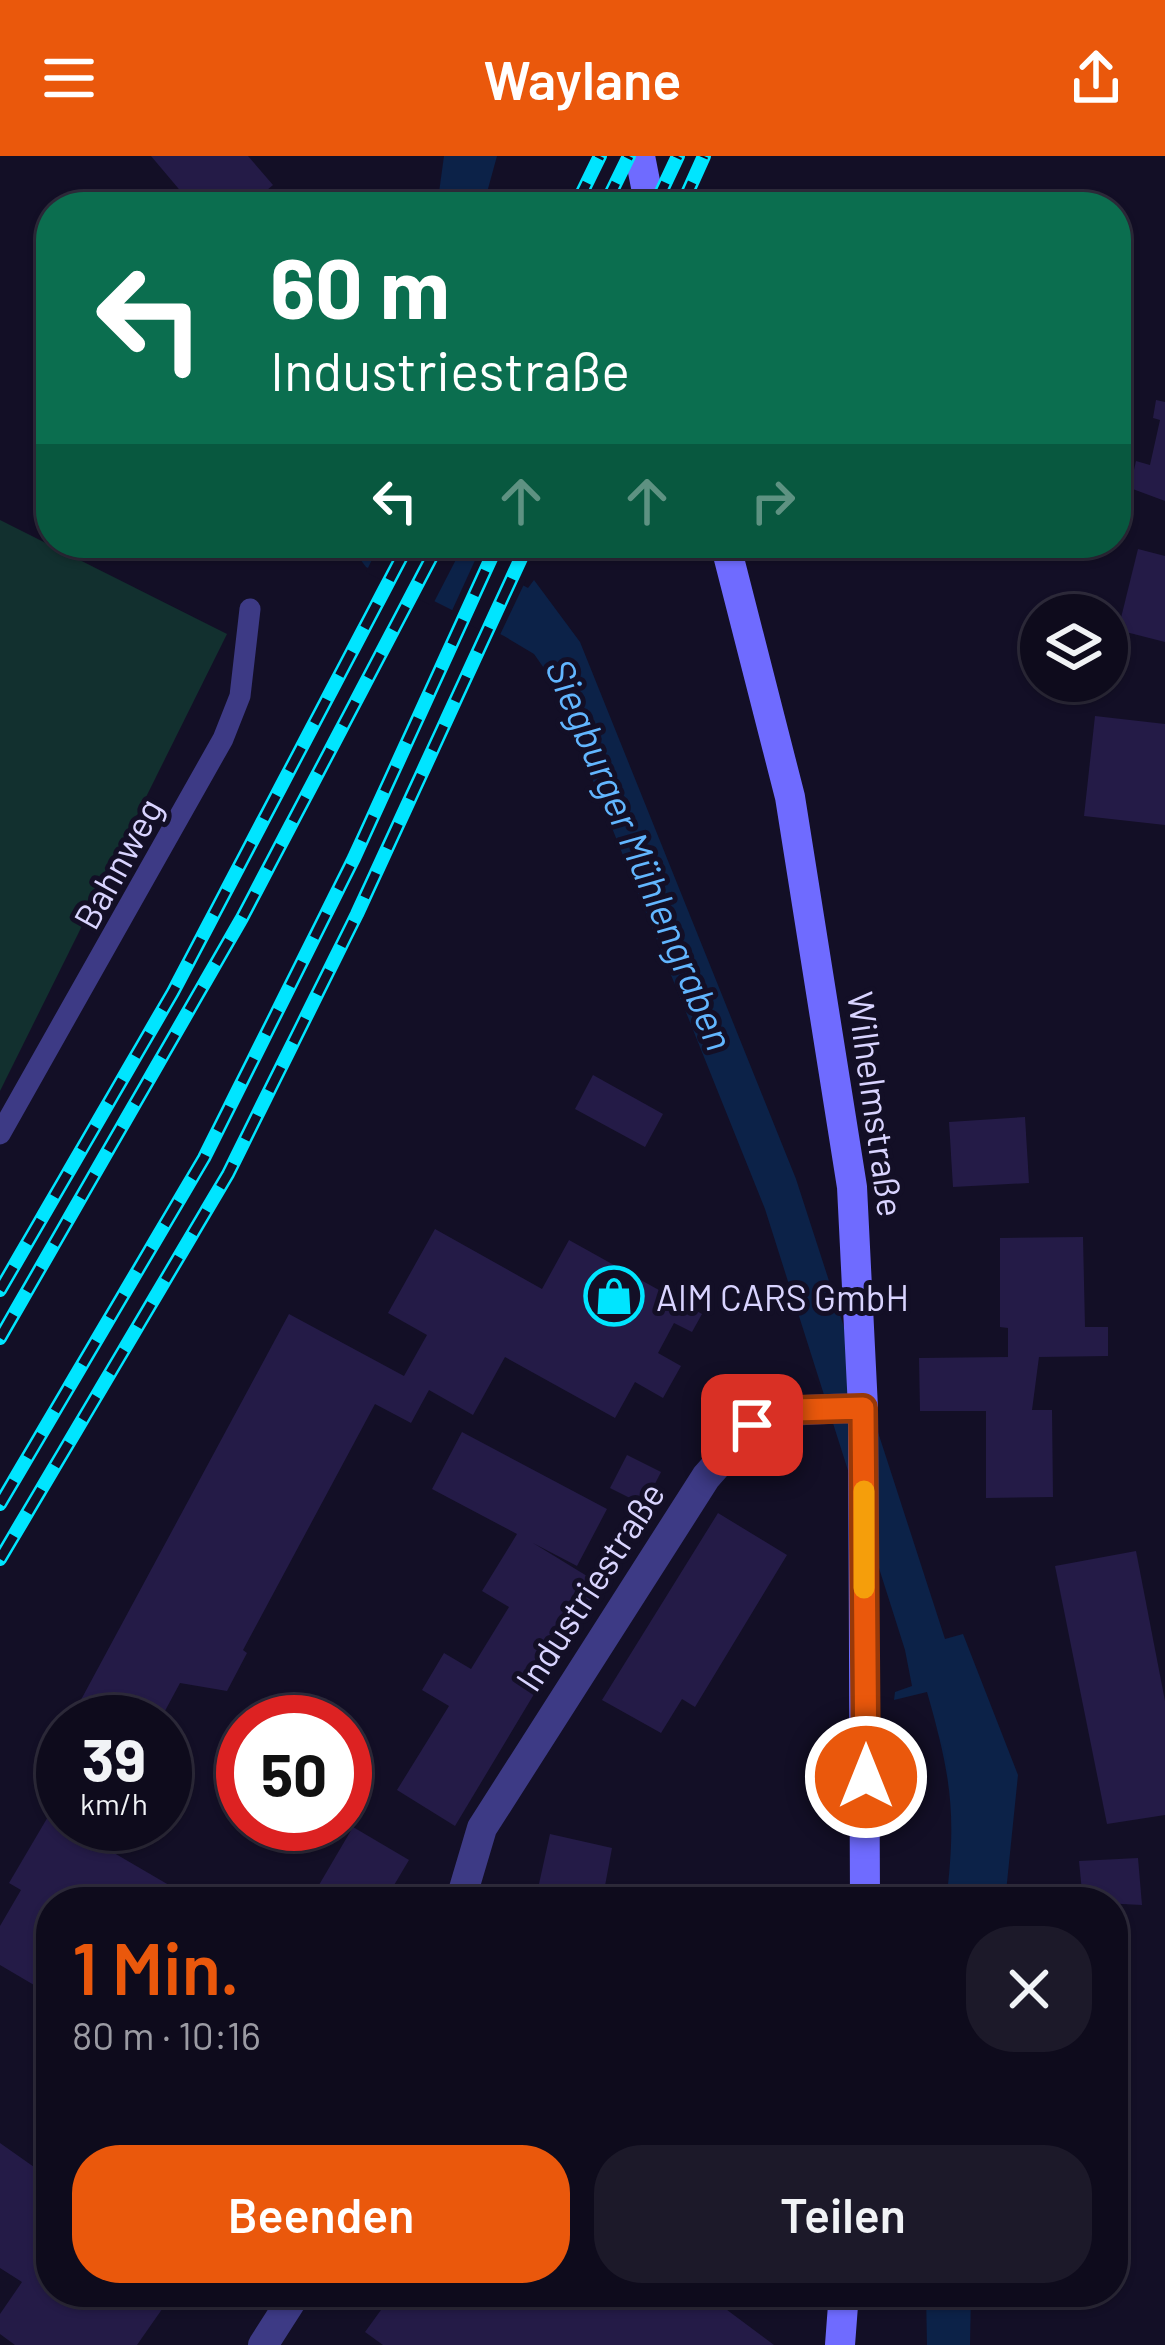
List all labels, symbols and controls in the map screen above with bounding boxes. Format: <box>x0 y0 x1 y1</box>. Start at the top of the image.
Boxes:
icon: menu <box>36 45 102 111</box>
icon: share <box>1063 45 1129 111</box>
text: Waylane <box>484 46 681 111</box>
text: 60 m <box>270 235 450 336</box>
icon: left <box>72 240 228 396</box>
text: Industriestraße <box>270 337 630 402</box>
icon: left <box>362 468 428 534</box>
icon: ahead <box>488 468 554 534</box>
icon: ahead <box>614 468 680 534</box>
icon: right <box>740 468 806 534</box>
map controls <box>1020 594 1128 702</box>
button: layers <box>1020 594 1128 702</box>
water label: Siegburger Mühlengraben <box>537 651 745 1057</box>
street label: Bahnweg <box>64 790 170 936</box>
street label: Wilhelmstraße <box>840 989 914 1219</box>
shop icon: AIM CARS GmbH <box>583 1265 645 1327</box>
place label: AIM CARS GmbH <box>656 1275 909 1318</box>
pin <box>701 1374 803 1476</box>
icon: arrive <box>719 1392 785 1458</box>
street label: Industriestraße <box>506 1474 672 1698</box>
speed limit sign: 50 <box>216 1695 372 1851</box>
position arrow <box>803 1714 929 1840</box>
text: 39 <box>82 1722 146 1794</box>
text: km/h <box>80 1785 148 1821</box>
text: 1 Min. <box>72 1923 240 2009</box>
button: close <box>966 1926 1092 2052</box>
text: 80 m · 10:16 <box>72 2011 261 2058</box>
button: Beenden <box>72 2145 570 2283</box>
button: Teilen <box>594 2145 1092 2283</box>

